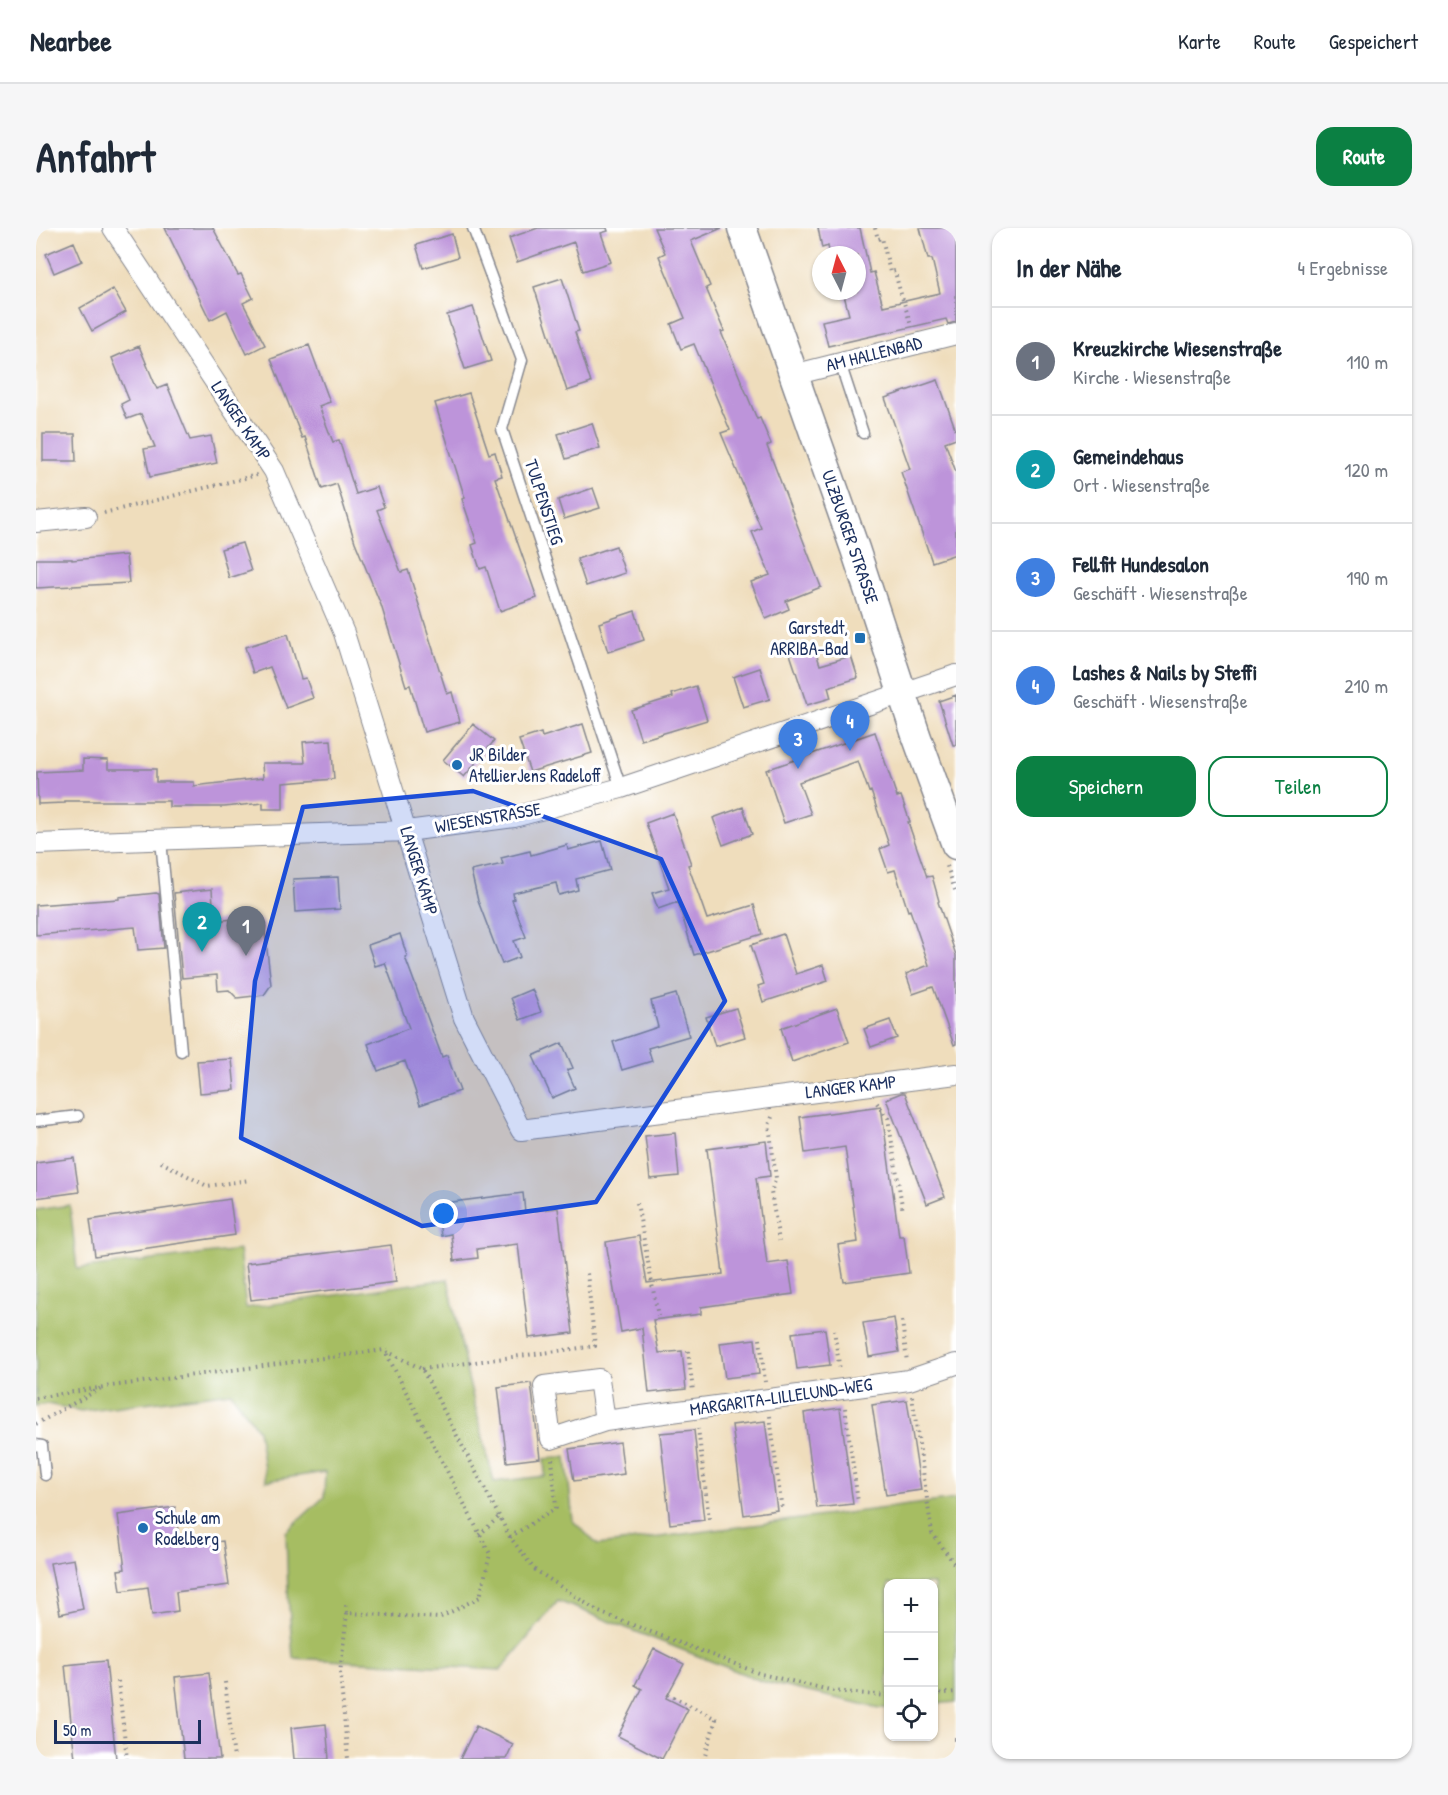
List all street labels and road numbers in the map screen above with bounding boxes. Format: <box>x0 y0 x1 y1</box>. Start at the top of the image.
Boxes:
street label: AM HALLENBAD <box>823 329 925 378</box>
street label: LANGER KAMP <box>205 376 277 466</box>
street label: TULPENSTIEG <box>519 456 570 548</box>
street label: ULZBURGER STRASSE <box>816 467 885 607</box>
street label: WIESENSTRASSE <box>433 796 543 839</box>
street label: LANGER KAMP <box>394 823 445 918</box>
street label: LANGER KAMP <box>804 1069 898 1104</box>
street label: MARGARITA-LILLELUND-WEG <box>688 1371 874 1422</box>

